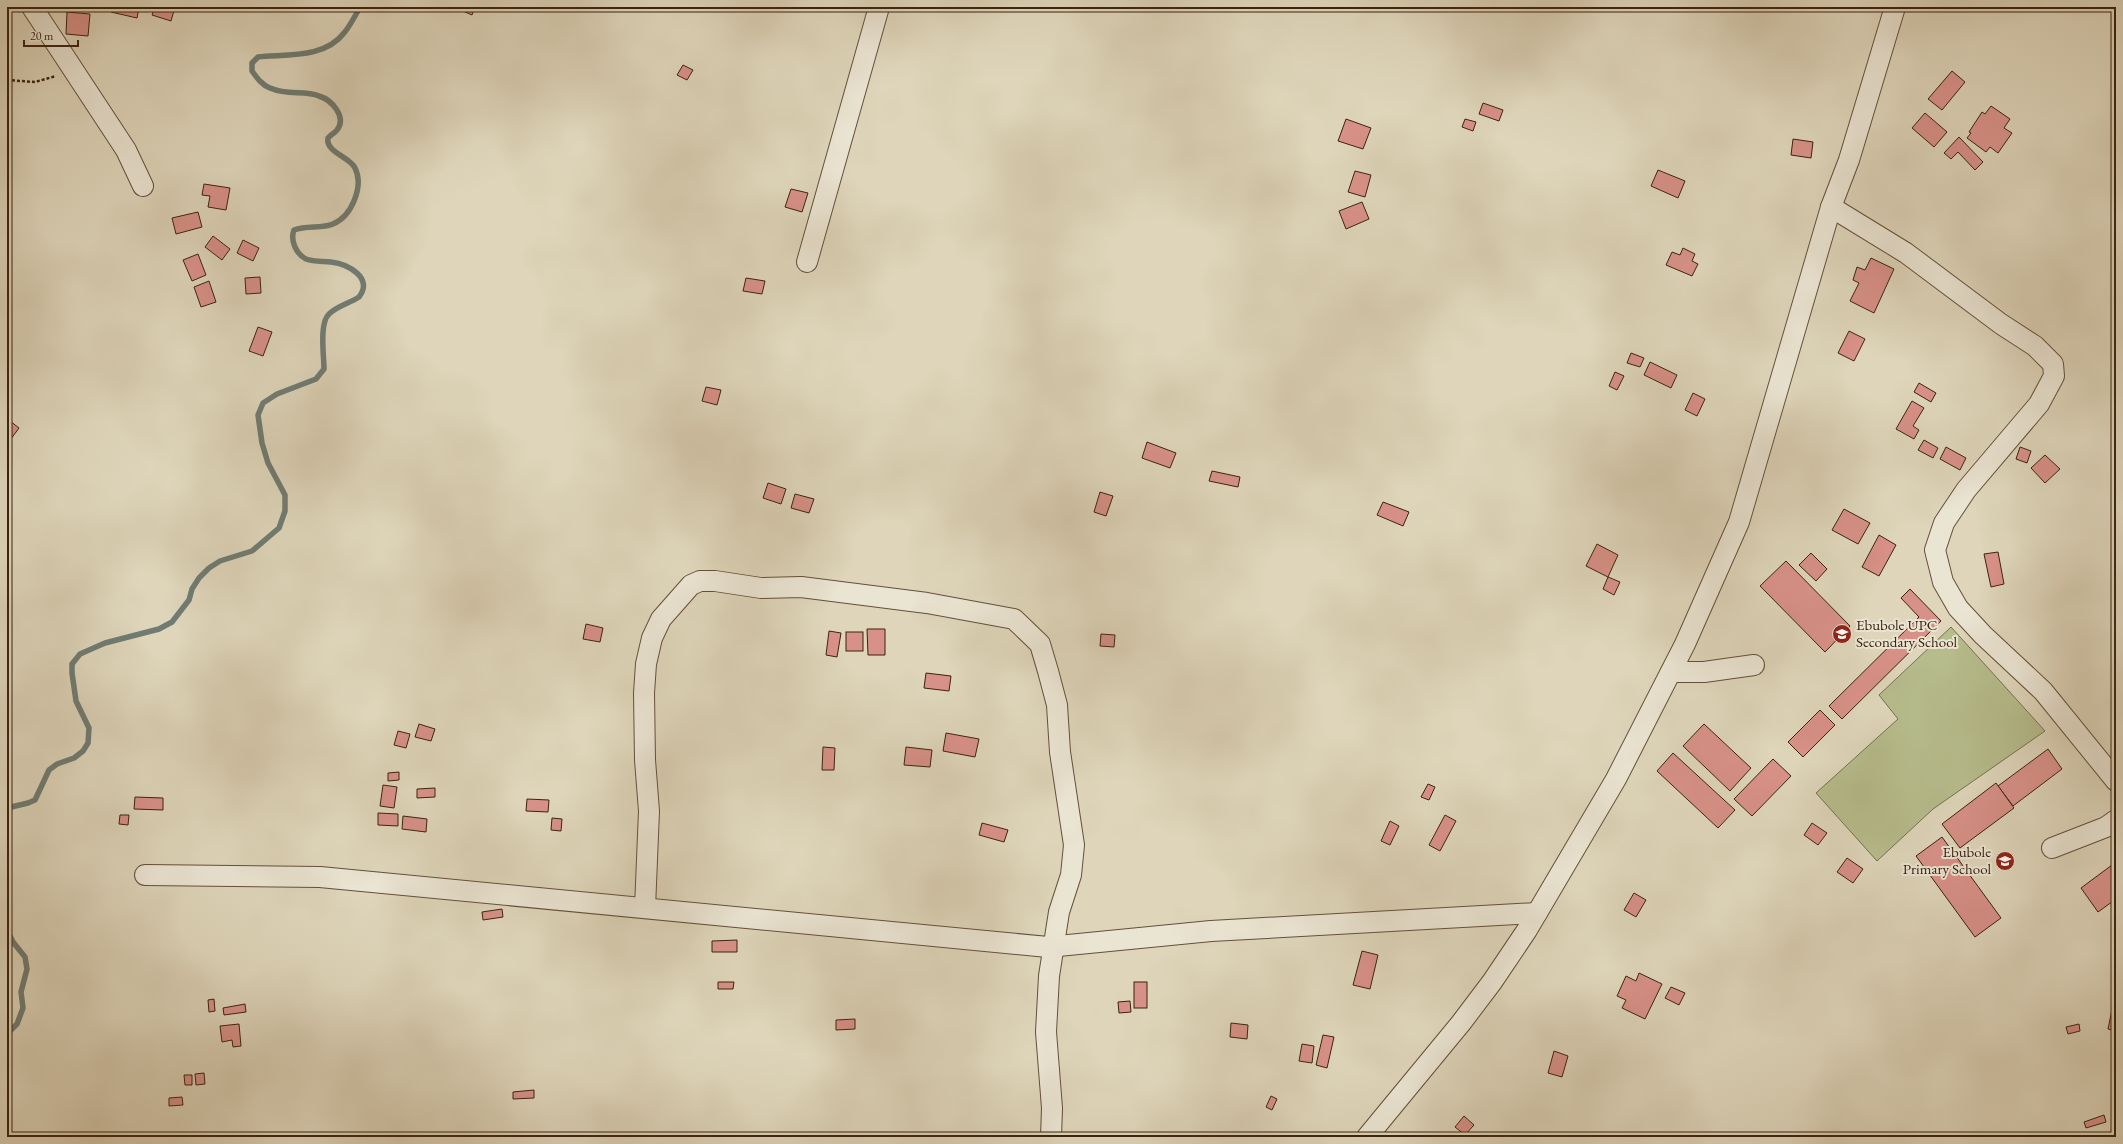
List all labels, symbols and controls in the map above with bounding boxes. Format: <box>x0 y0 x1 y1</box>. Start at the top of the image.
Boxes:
scale bar <box>24 22 78 48</box>
text: 20 m <box>30 28 54 44</box>
place label: Ebubole UPC Secondary School <box>1856 615 1957 651</box>
school or university icon: Ebubole UPC Secondary School <box>1831 623 1853 645</box>
place label: Ebubole Primary School <box>1903 842 1991 878</box>
school or university icon: Ebubole Primary School <box>1994 850 2016 872</box>

